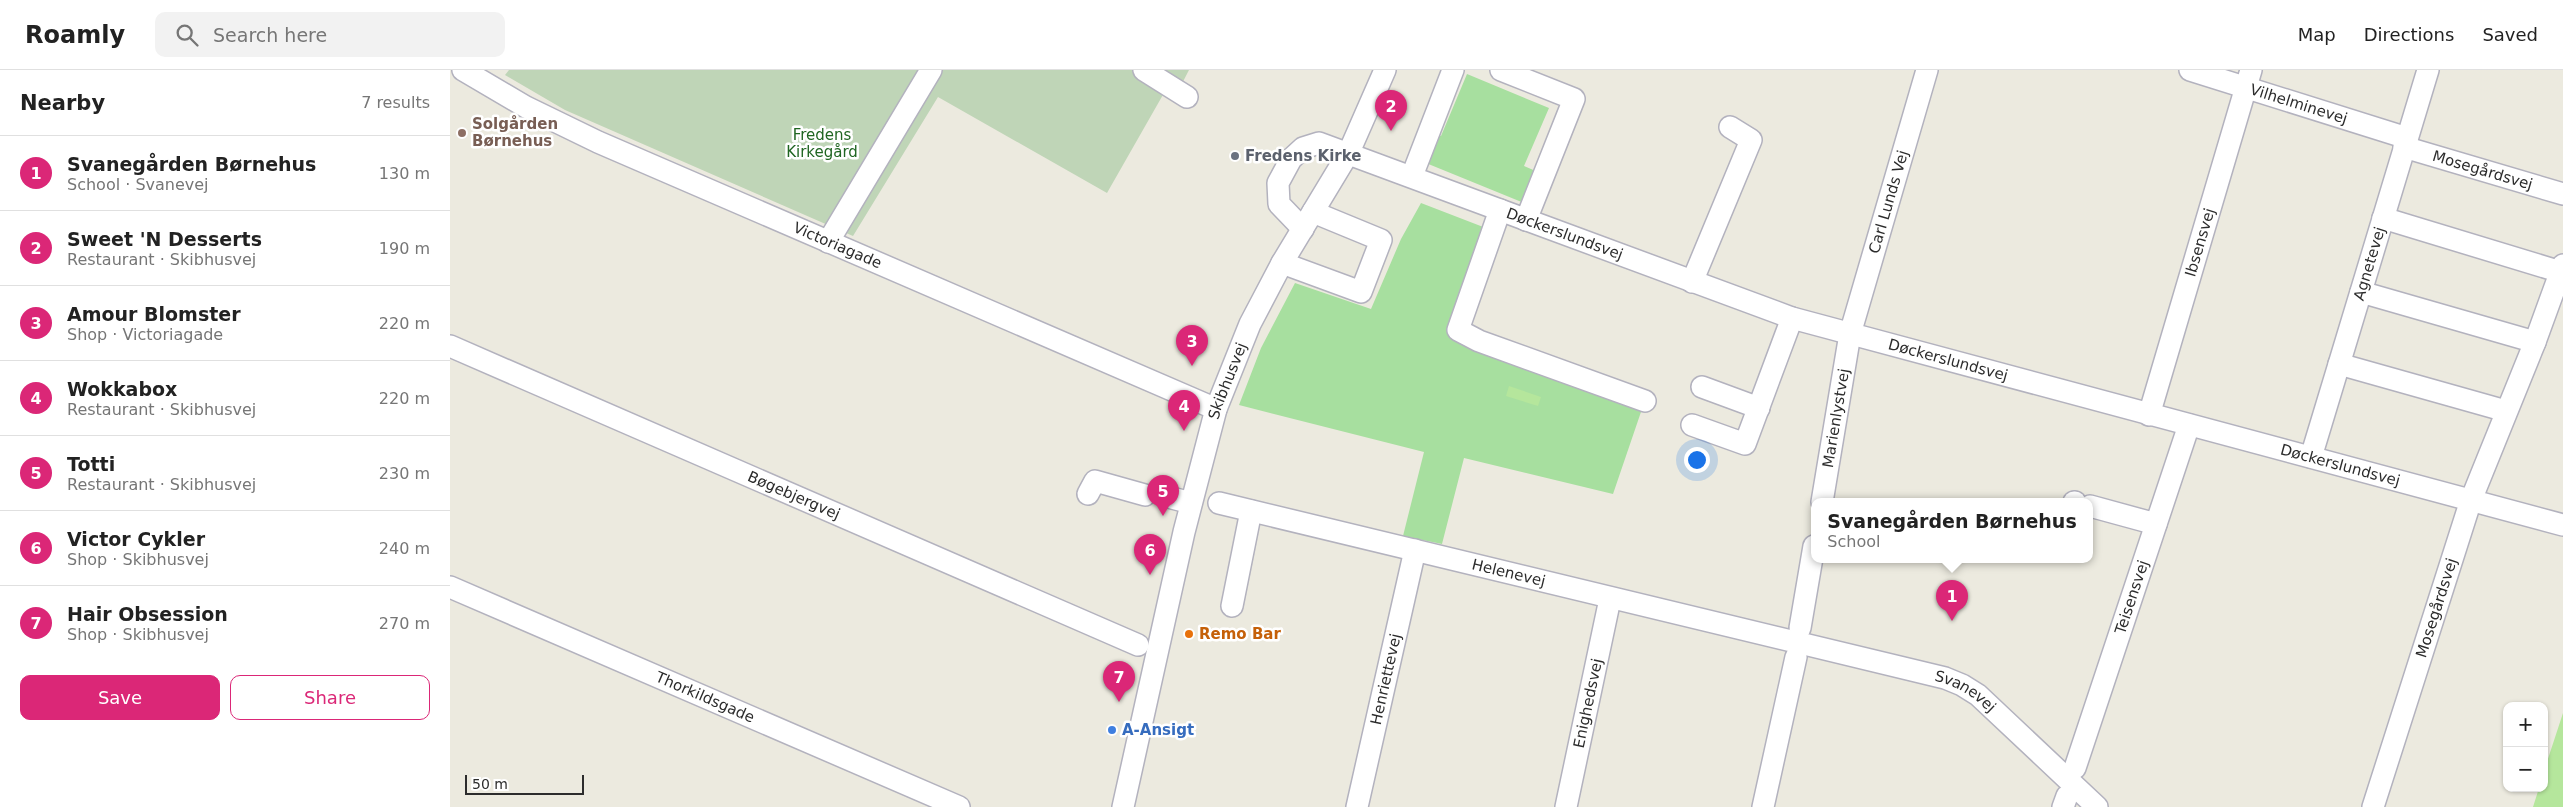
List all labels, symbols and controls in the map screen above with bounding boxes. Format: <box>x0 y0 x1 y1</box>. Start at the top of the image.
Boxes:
search box <box>155 12 505 57</box>
text: Roamly <box>25 21 125 49</box>
icon: search <box>173 21 201 49</box>
text: Search here <box>213 24 327 46</box>
text: Map <box>2298 24 2336 45</box>
text: Directions <box>2364 24 2454 45</box>
text: Saved <box>2482 24 2538 45</box>
street label: Vilhelminevej <box>2248 80 2350 128</box>
pin: 2 <box>1375 90 1407 131</box>
text: Nearby <box>20 91 105 115</box>
text: 7 results <box>361 93 430 112</box>
place label: Solgården Børnehus <box>472 115 558 150</box>
park label: Fredens Kirkegård <box>786 126 858 161</box>
marker: Solgården Børnehus <box>456 127 468 139</box>
place label: Fredens Kirke <box>1245 147 1362 165</box>
street label: Mosegårdsvej <box>2430 147 2535 194</box>
street label: Carl Lunds Vej <box>1865 148 1912 256</box>
marker: Fredens Kirke <box>1229 150 1241 162</box>
text: Svanegården Børnehus <box>67 153 316 175</box>
text: 1 <box>30 164 42 183</box>
text: 130 m <box>379 164 430 183</box>
text: School · Svanevej <box>67 175 209 194</box>
street label: Døckerslundsvej <box>1504 204 1626 264</box>
street label: Ibsensvej <box>2181 206 2219 279</box>
street label: Victoriagade <box>791 218 884 272</box>
street label: Agnetevej <box>2350 225 2389 303</box>
text: Sweet 'N Desserts <box>67 228 262 250</box>
text: 2 <box>30 239 42 258</box>
text: 190 m <box>379 239 430 258</box>
text: Restaurant · Skibhusvej <box>67 250 256 269</box>
text: Amour Blomster <box>67 303 241 325</box>
text: 3 <box>30 314 42 333</box>
text: 220 m <box>379 314 430 333</box>
text: Shop · Victoriagade <box>67 325 223 344</box>
pin: 3 <box>1176 325 1208 366</box>
street label: Døckerslundsvej <box>1886 335 2010 385</box>
street label: Skibhusvej <box>1205 340 1251 421</box>
street label: Marienlystvej <box>1819 367 1853 469</box>
text: Wokkabox <box>67 378 177 400</box>
text: 4 <box>30 389 42 408</box>
text: 220 m <box>379 389 430 408</box>
pin: 4 <box>1168 390 1200 431</box>
text: Restaurant · Skibhusvej <box>67 400 256 419</box>
street label: Døckerslundsvej <box>2278 441 2402 490</box>
your location <box>1684 447 1710 473</box>
text: Totti <box>67 453 115 475</box>
text: 5 <box>30 464 42 483</box>
text: 230 m <box>379 464 430 483</box>
street label: Bøgebjergvej <box>745 467 843 523</box>
text: Restaurant · Skibhusvej <box>67 475 256 494</box>
pin: 5 <box>1147 475 1179 516</box>
popup <box>1811 498 2093 563</box>
text: Svanegården Børnehus <box>1827 510 2077 532</box>
text: Victor Cykler <box>67 528 205 550</box>
text: School <box>1827 532 1880 551</box>
pin: 6 <box>1134 534 1166 575</box>
text: 6 <box>30 539 42 558</box>
text: 240 m <box>379 539 430 558</box>
text: Shop · Skibhusvej <box>67 550 209 569</box>
street label: Helenevej <box>1470 555 1547 590</box>
street label: Mosegårdsvej <box>2412 556 2461 660</box>
street label: Teisensvej <box>2111 558 2152 637</box>
pin: 1 <box>1936 580 1968 621</box>
text: Hair Obsession <box>67 603 228 625</box>
text: 7 <box>30 614 42 633</box>
text: 270 m <box>379 614 430 633</box>
text: Shop · Skibhusvej <box>67 625 209 644</box>
place label: Remo Bar <box>1199 625 1281 643</box>
marker: Remo Bar <box>1183 628 1195 640</box>
street label: Henriettevej <box>1367 632 1405 727</box>
street label: Enighedsvej <box>1570 657 1606 750</box>
pin: 7 <box>1103 661 1135 702</box>
street label: Svanevej <box>1933 667 2000 716</box>
street label: Thorkildsgade <box>652 668 757 727</box>
button: Save <box>20 675 220 720</box>
button: Share <box>230 675 430 720</box>
map controls <box>2503 702 2548 792</box>
button: + <box>2503 702 2548 747</box>
place label: A-Ansigt <box>1122 721 1194 739</box>
marker: A-Ansigt <box>1106 724 1118 736</box>
button: − <box>2503 747 2548 792</box>
scale bar <box>465 772 584 795</box>
text: 50 m <box>472 776 508 792</box>

